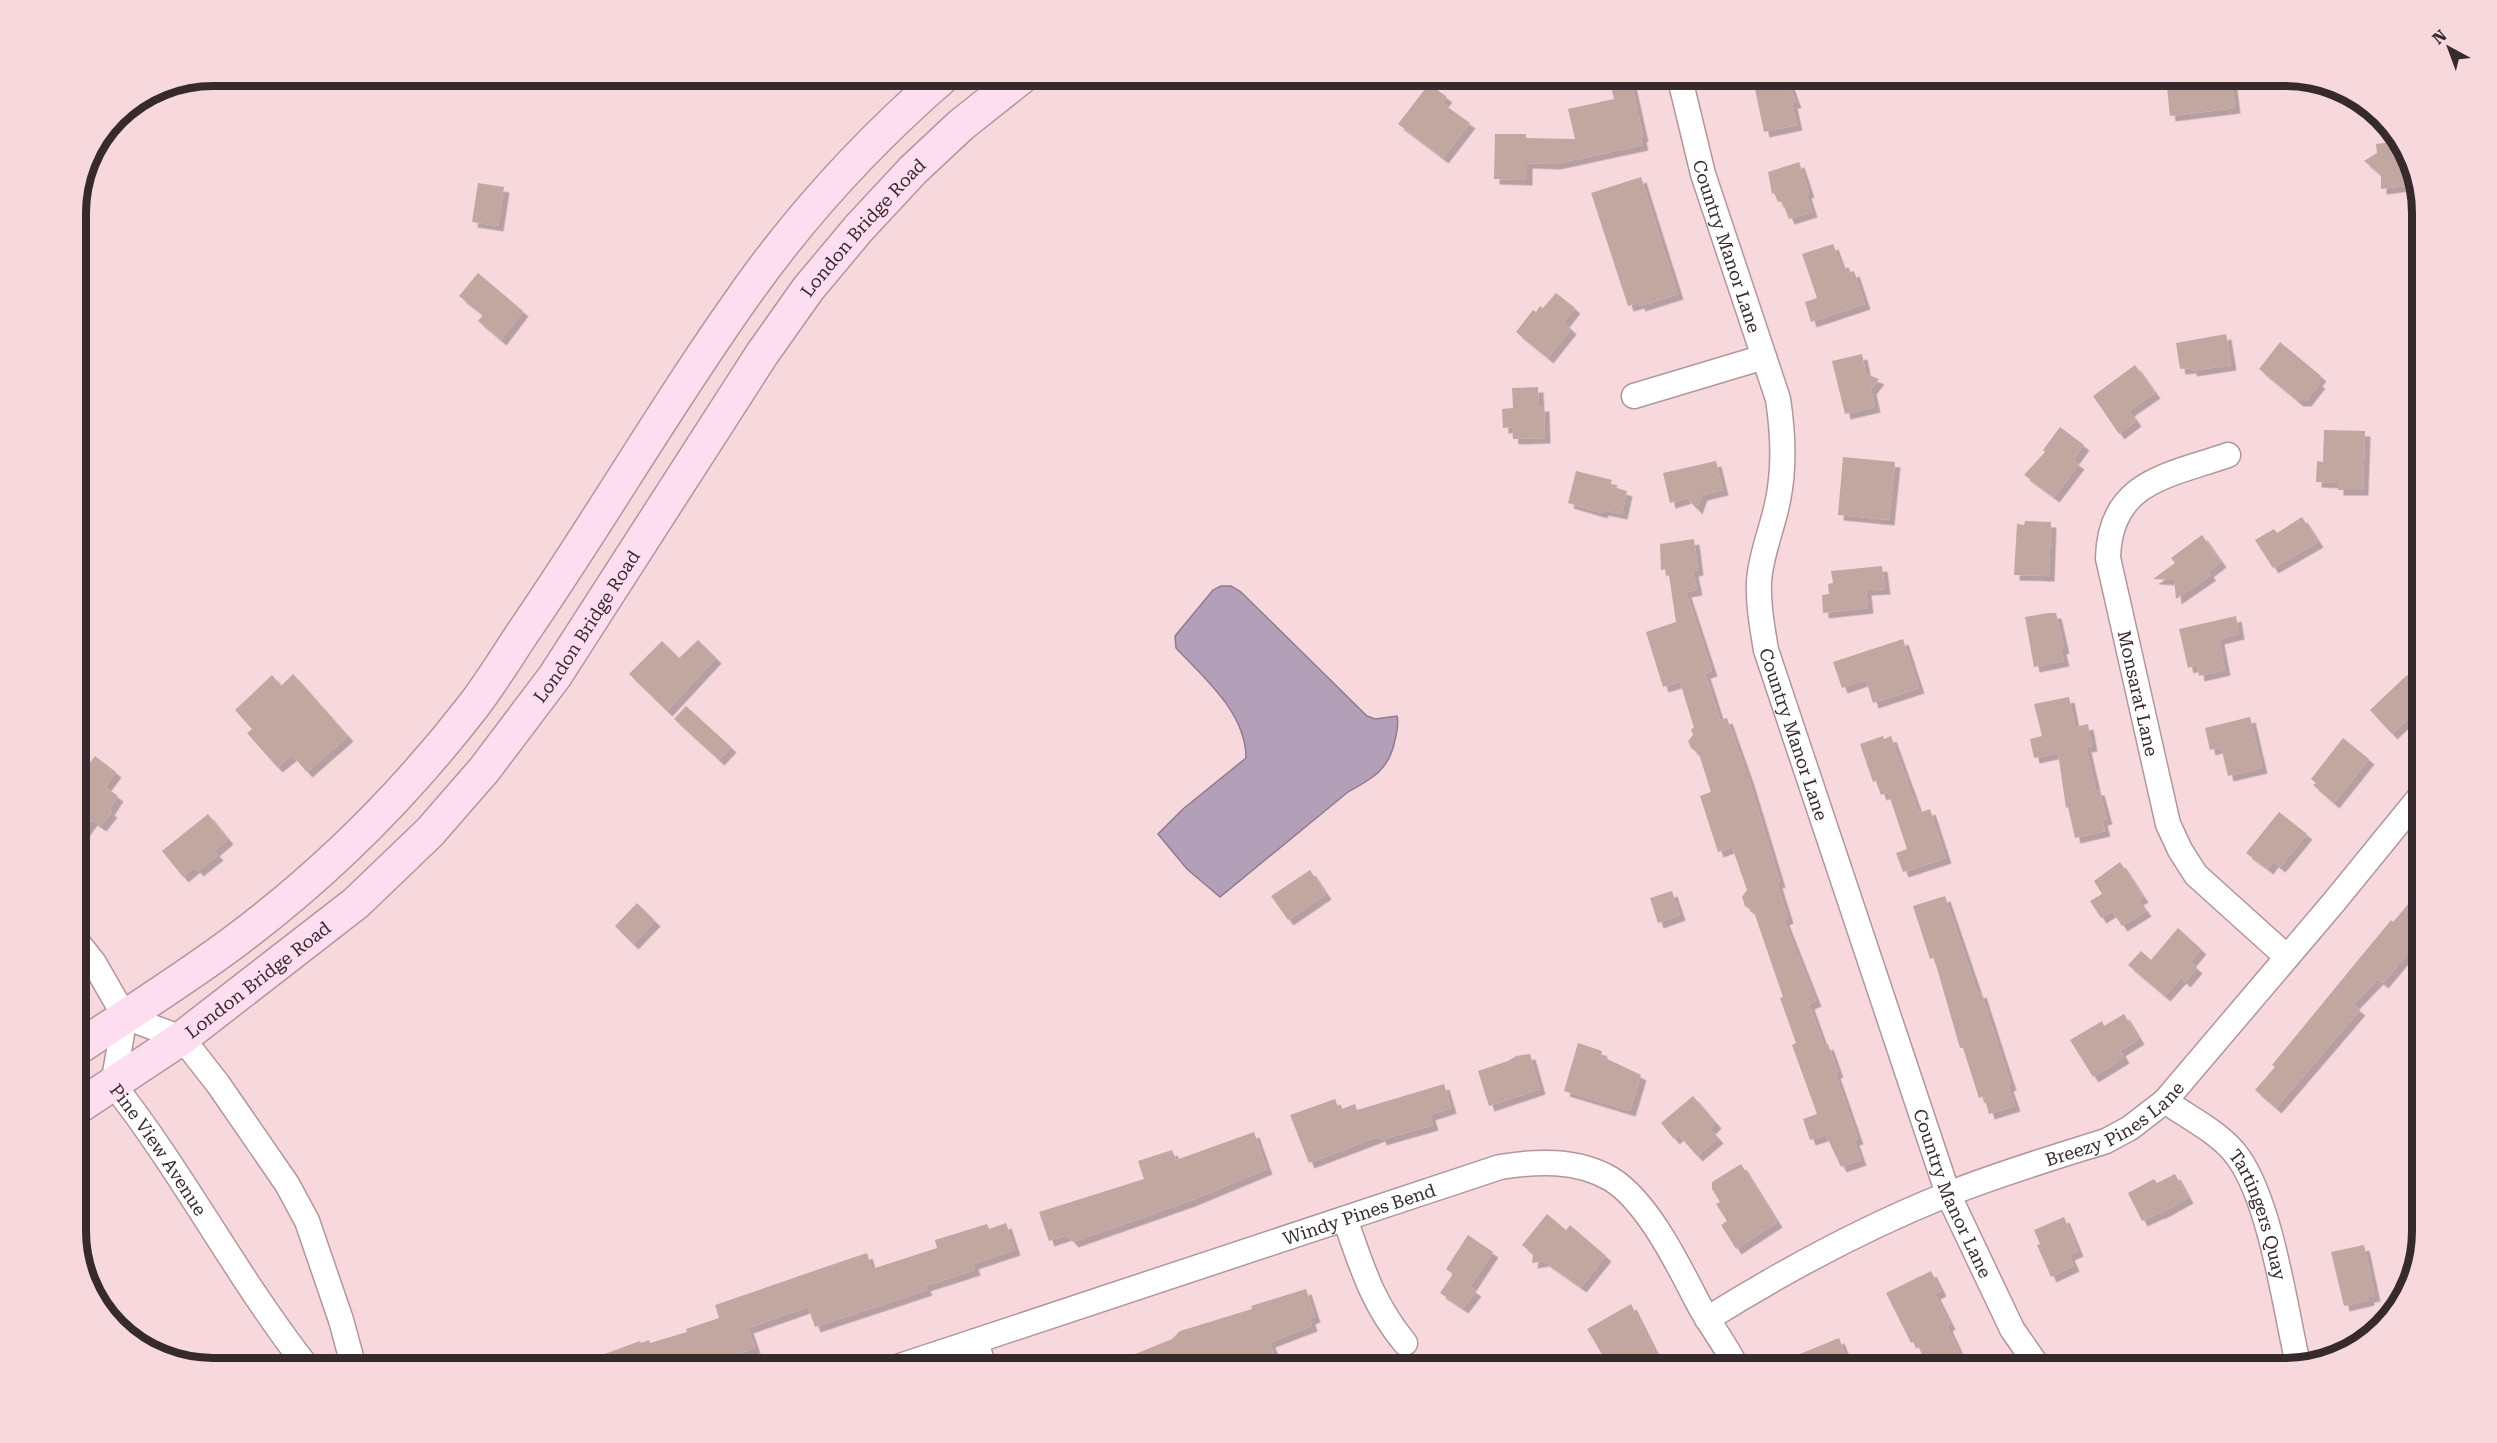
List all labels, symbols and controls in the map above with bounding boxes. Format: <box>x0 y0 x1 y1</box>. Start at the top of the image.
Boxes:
north arrow <box>2419 18 2479 78</box>
text: N <box>2429 26 2450 48</box>
street label: London Bridge Road <box>796 153 930 300</box>
street label: Country Manor Lane <box>1689 158 1766 335</box>
street label: London Bridge Road <box>528 546 644 706</box>
street label: Monsarat Lane <box>2114 628 2163 758</box>
street label: Country Manor Lane <box>1756 645 1833 823</box>
street label: London Bridge Road <box>181 916 335 1042</box>
street label: Breezy Pines Lane <box>2042 1077 2188 1170</box>
street label: Pine View Avenue <box>106 1079 212 1219</box>
street label: Country Manor Lane <box>1910 1106 1997 1281</box>
street label: Tartingers Quay <box>2225 1145 2291 1282</box>
street label: Windy Pines Bend <box>1280 1179 1439 1249</box>

